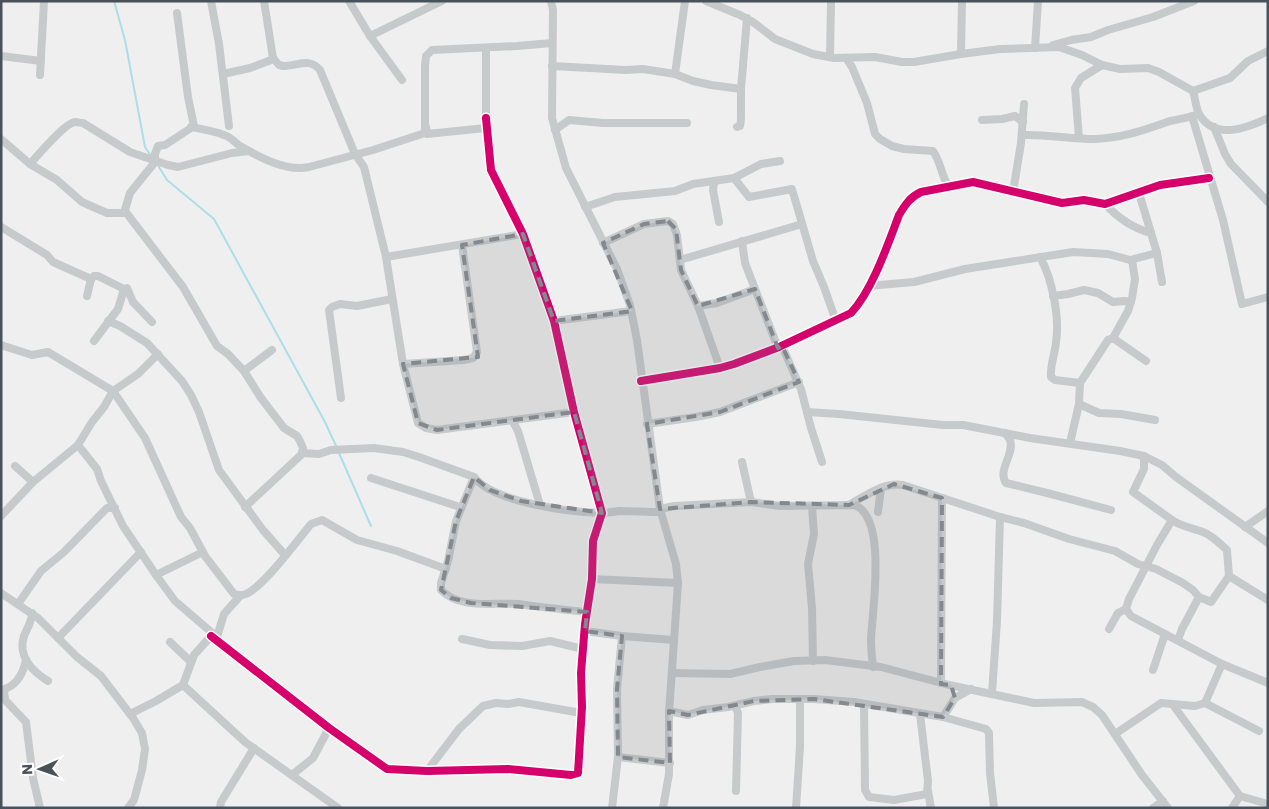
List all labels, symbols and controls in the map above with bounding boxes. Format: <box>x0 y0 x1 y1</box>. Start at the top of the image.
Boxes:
north arrow <box>15 744 65 794</box>
text: N <box>17 764 37 775</box>

